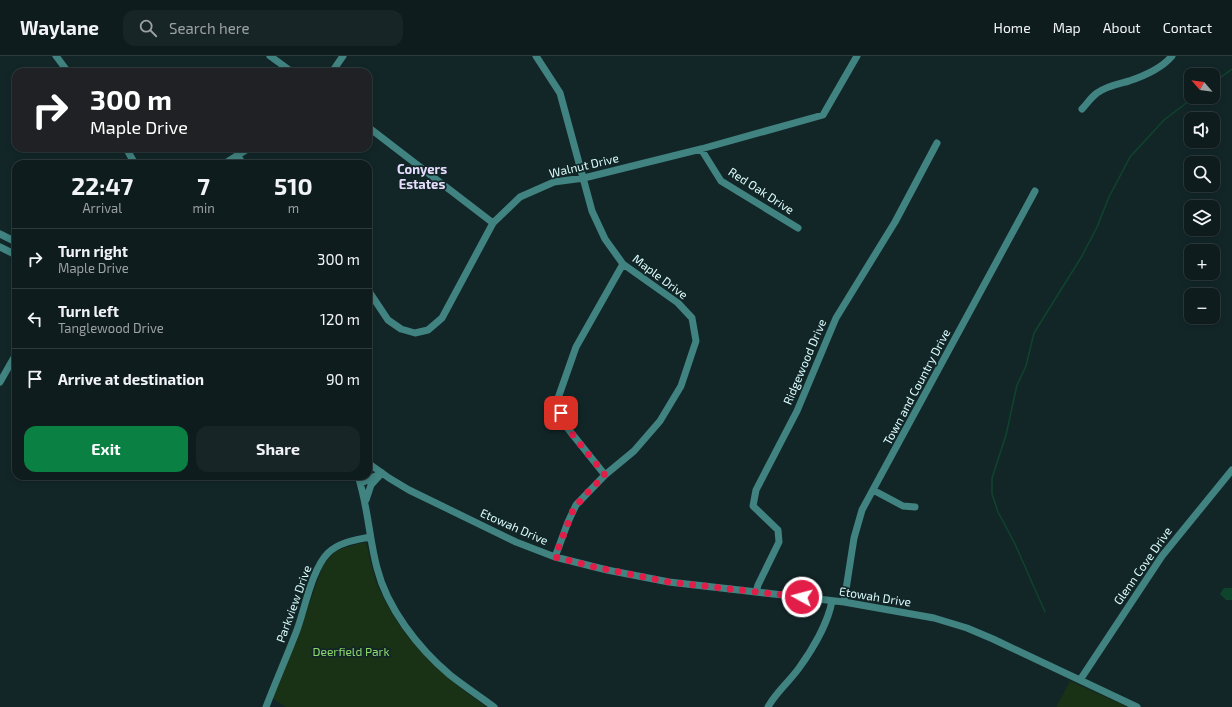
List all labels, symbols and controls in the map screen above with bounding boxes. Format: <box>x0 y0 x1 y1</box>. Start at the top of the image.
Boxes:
search box <box>123 10 403 46</box>
text: Waylane <box>20 16 99 39</box>
icon: search <box>137 17 159 39</box>
text: Search here <box>169 19 250 37</box>
text: Home <box>994 19 1031 36</box>
text: Map <box>1053 19 1081 36</box>
text: About <box>1103 19 1141 36</box>
text: Contact <box>1163 19 1212 36</box>
north arrow <box>1184 68 1220 104</box>
map controls <box>1184 68 1220 324</box>
text: 300 m <box>90 82 172 116</box>
icon: right <box>24 84 76 136</box>
button: sound <box>1184 112 1220 148</box>
text: Maple Drive <box>90 116 188 138</box>
street label: Walnut Drive <box>548 150 620 180</box>
button: search <box>1184 156 1220 192</box>
district label: Conyers Estates <box>397 161 447 192</box>
street label: Red Oak Drive <box>726 164 797 216</box>
text: 22:47 <box>71 171 133 200</box>
text: 7 <box>197 171 210 200</box>
text: 510 <box>274 171 313 200</box>
text: Arrival <box>82 200 122 216</box>
text: min <box>193 200 215 216</box>
text: m <box>288 200 299 216</box>
button: layers <box>1184 200 1220 236</box>
text: Turn right <box>58 242 128 260</box>
button: + <box>1184 244 1220 280</box>
icon: right <box>24 248 46 270</box>
text: 300 m <box>317 250 360 268</box>
street label: Maple Drive <box>630 251 691 301</box>
text: Maple Drive <box>58 260 129 276</box>
button: − <box>1184 288 1220 324</box>
text: Turn left <box>58 302 119 320</box>
icon: left <box>24 308 46 330</box>
text: 120 m <box>320 310 360 328</box>
street label: Ridgewood Drive <box>780 317 828 407</box>
text: Tanglewood Drive <box>58 320 164 336</box>
street label: Town and Country Drive <box>880 326 953 447</box>
icon: arrive <box>24 368 46 390</box>
text: Arrive at destination <box>58 370 204 388</box>
text: 90 m <box>326 370 360 388</box>
pin <box>544 396 578 430</box>
icon: arrive <box>550 402 572 424</box>
button: Exit <box>24 426 188 472</box>
button: Share <box>196 426 360 472</box>
street label: Etowah Drive <box>478 505 550 547</box>
street label: Glenn Cove Drive <box>1110 524 1174 607</box>
street label: Parkview Drive <box>273 563 314 644</box>
position arrow <box>781 576 823 618</box>
street label: Etowah Drive <box>838 583 912 609</box>
park label: Deerfield Park <box>312 644 390 658</box>

